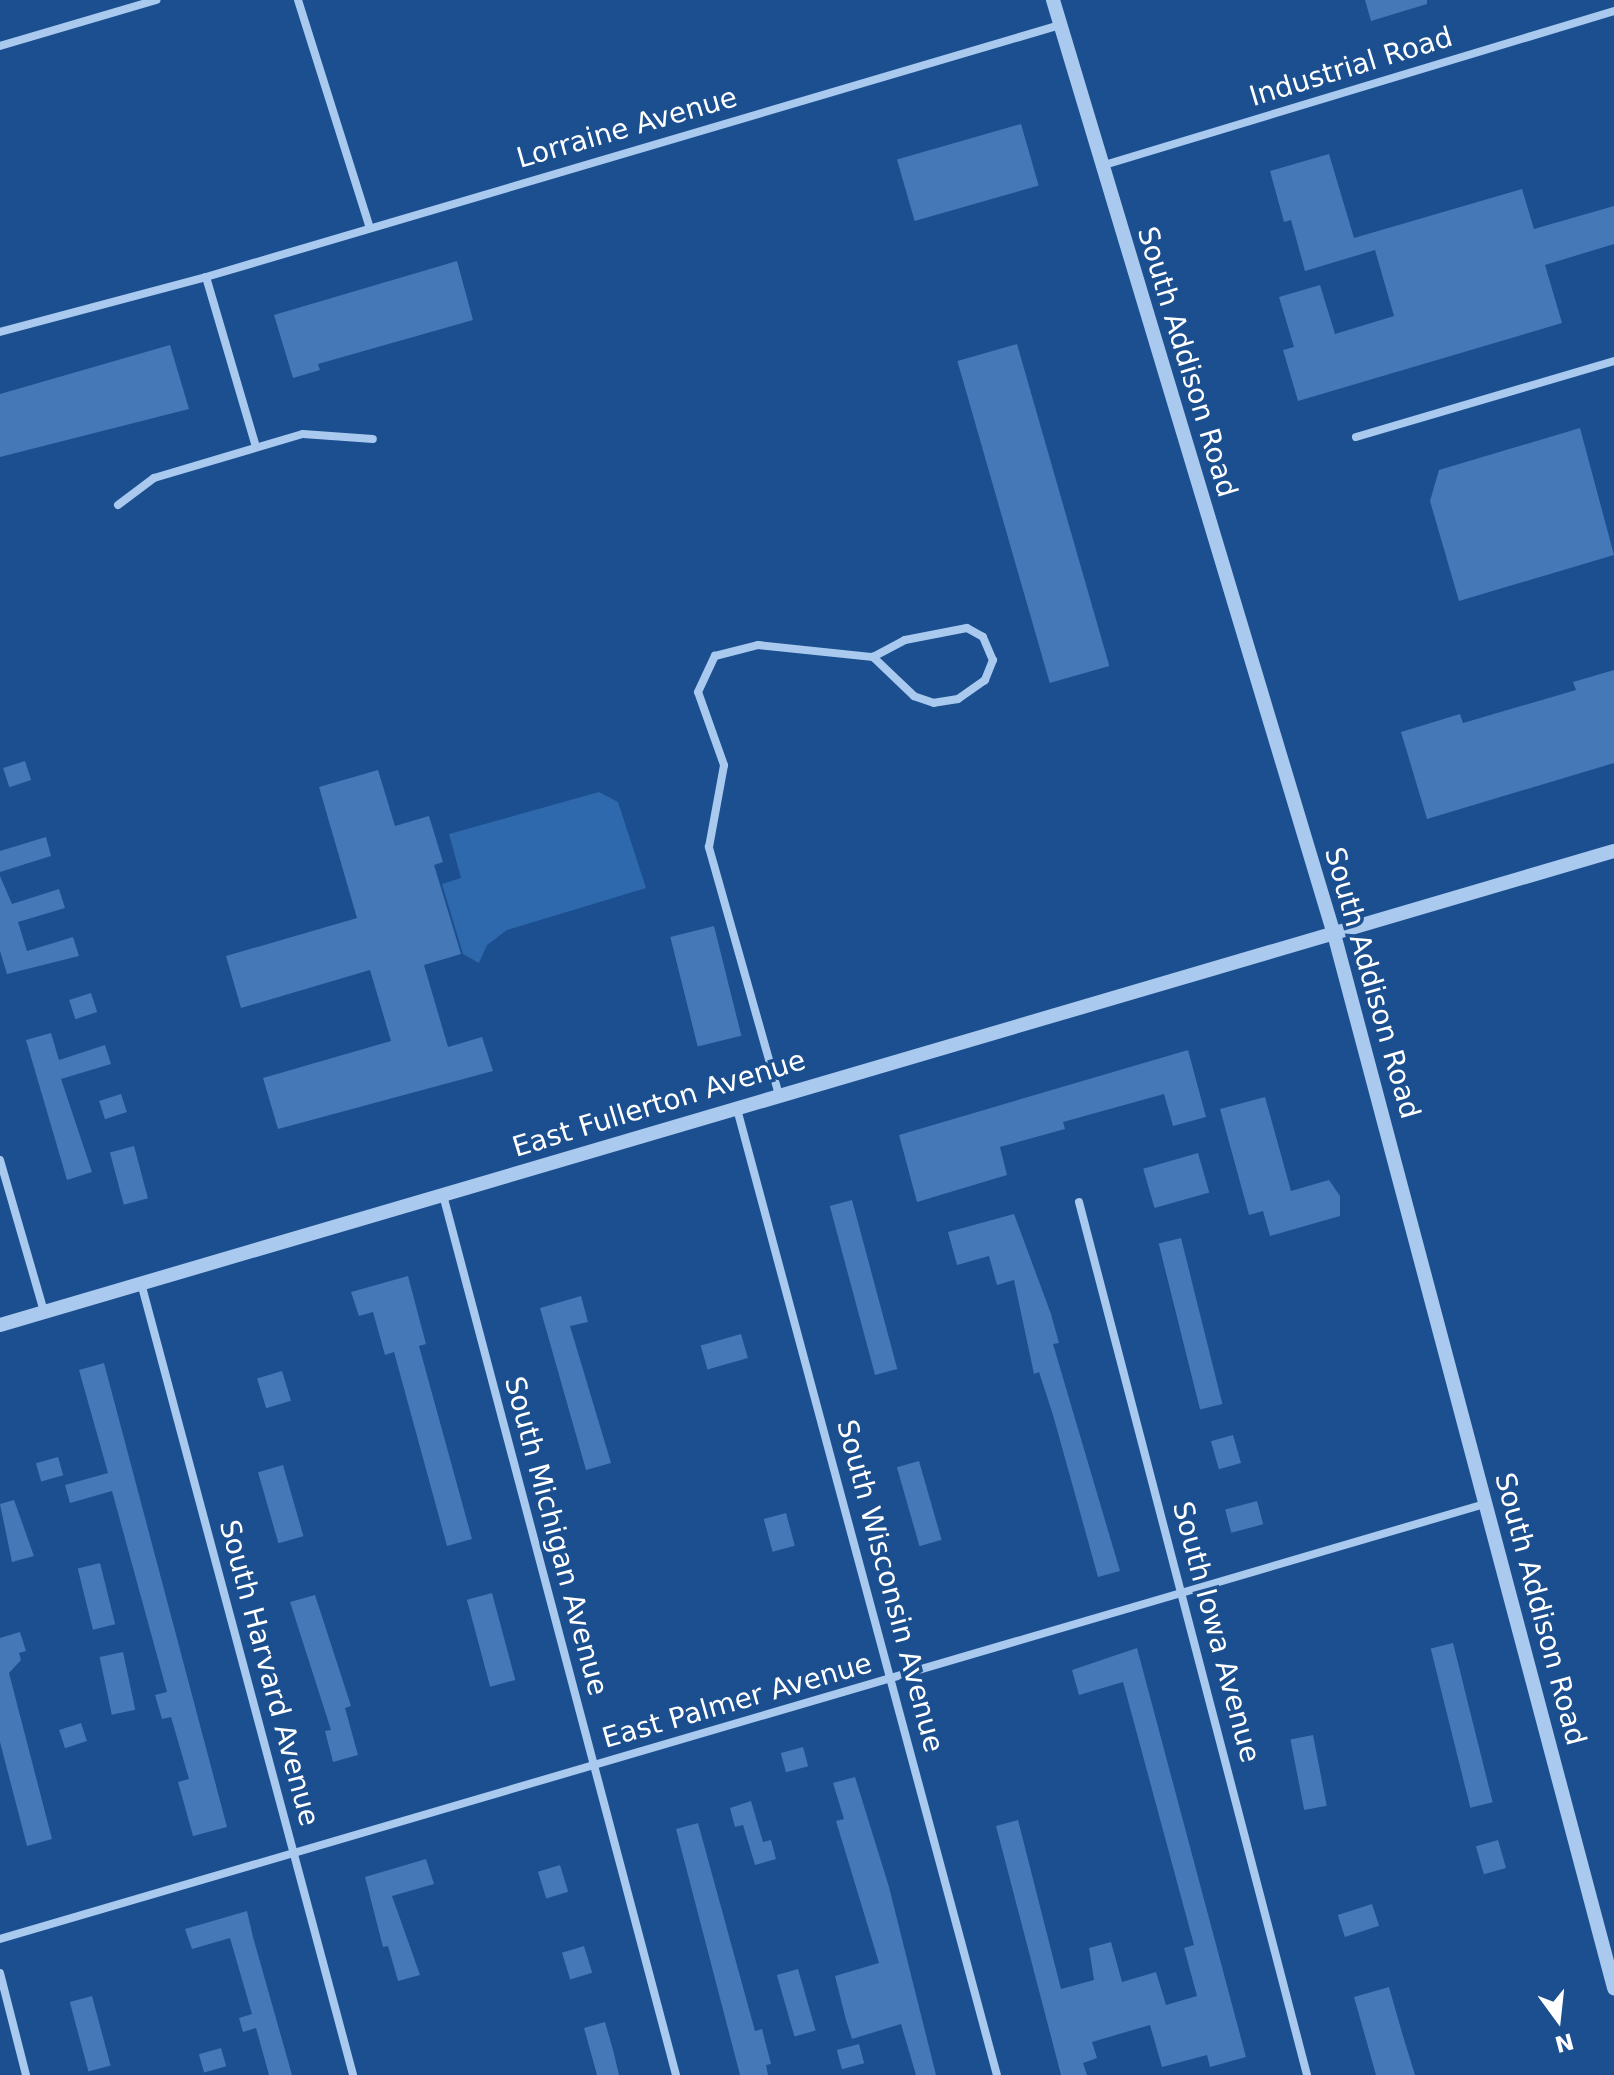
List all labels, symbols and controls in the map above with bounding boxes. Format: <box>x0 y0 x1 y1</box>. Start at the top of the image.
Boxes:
street label: Industrial Road <box>1245 20 1457 114</box>
street label: Lorraine Avenue <box>513 80 741 176</box>
street label: South Addison Road <box>1130 223 1244 501</box>
street label: South Addison Road <box>1317 843 1427 1123</box>
street label: East Fullerton Avenue <box>508 1043 810 1165</box>
street label: South Michigan Avenue <box>497 1373 615 1699</box>
street label: South Wisconsin Avenue <box>829 1416 951 1756</box>
street label: South Addison Road <box>1487 1469 1593 1749</box>
street label: South Iowa Avenue <box>1165 1498 1267 1766</box>
street label: South Harvard Avenue <box>212 1516 326 1830</box>
street label: East Palmer Avenue <box>598 1646 876 1756</box>
north arrow <box>1518 1979 1598 2059</box>
text: N <box>1552 2028 1576 2057</box>

